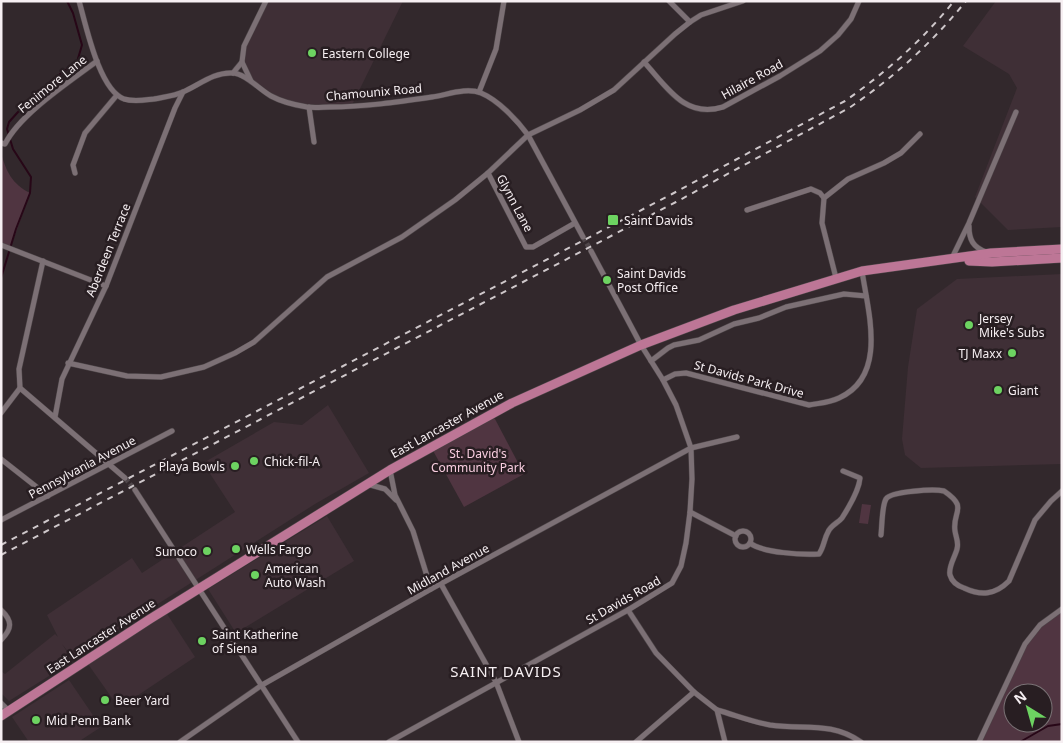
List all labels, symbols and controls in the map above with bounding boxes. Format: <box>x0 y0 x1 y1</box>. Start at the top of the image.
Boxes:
place label: Eastern College <box>322 45 410 62</box>
marker: Eastern College <box>306 47 318 59</box>
street label: Fenimore Lane <box>14 51 90 117</box>
street label: Hilaire Road <box>718 55 786 103</box>
street label: Chamounix Road <box>325 79 423 105</box>
street label: Glynn Lane <box>493 171 537 235</box>
street label: Aberdeen Terrace <box>81 200 135 299</box>
place label: Saint Davids <box>624 212 693 229</box>
marker: Saint Davids <box>606 213 620 227</box>
place label: Saint Davids Post Office <box>617 265 686 296</box>
marker: Saint Davids Post Office <box>601 274 613 286</box>
place label: Jersey Mike's Subs <box>978 310 1045 341</box>
marker: Jersey Mike's Subs <box>963 319 975 331</box>
place label: TJ Maxx <box>959 345 1003 362</box>
marker: TJ Maxx <box>1006 347 1018 359</box>
street label: St Davids Park Drive <box>692 356 806 402</box>
place label: Giant <box>1008 382 1039 399</box>
marker: Giant <box>992 384 1004 396</box>
street label: East Lancaster Avenue <box>388 386 507 462</box>
street label: Pennsylvania Avenue <box>25 431 139 502</box>
park label: St. David's Community Park <box>431 445 526 476</box>
place label: Chick-fil-A <box>264 453 320 470</box>
marker: Chick-fil-A <box>248 455 260 467</box>
place label: Playa Bowls <box>159 458 225 475</box>
marker: Playa Bowls <box>229 460 241 472</box>
street label: Midland Avenue <box>404 539 492 599</box>
place label: Wells Fargo <box>246 541 311 558</box>
place label: Sunoco <box>155 543 197 560</box>
marker: Wells Fargo <box>230 543 242 555</box>
marker: Sunoco <box>201 545 213 557</box>
place label: American Auto Wash <box>265 560 326 591</box>
marker: American Auto Wash <box>249 569 261 581</box>
street label: St Davids Road <box>582 572 664 628</box>
street label: East Lancaster Avenue <box>43 594 159 678</box>
place label: Saint Katherine of Siena <box>212 626 298 657</box>
marker: Saint Katherine of Siena <box>196 635 208 647</box>
district label: SAINT DAVIDS <box>450 661 562 681</box>
north arrow <box>1003 683 1053 733</box>
text: N <box>1010 686 1030 708</box>
place label: Beer Yard <box>115 692 169 709</box>
marker: Beer Yard <box>99 694 111 706</box>
place label: Mid Penn Bank <box>46 712 131 729</box>
marker: Mid Penn Bank <box>30 714 42 726</box>

